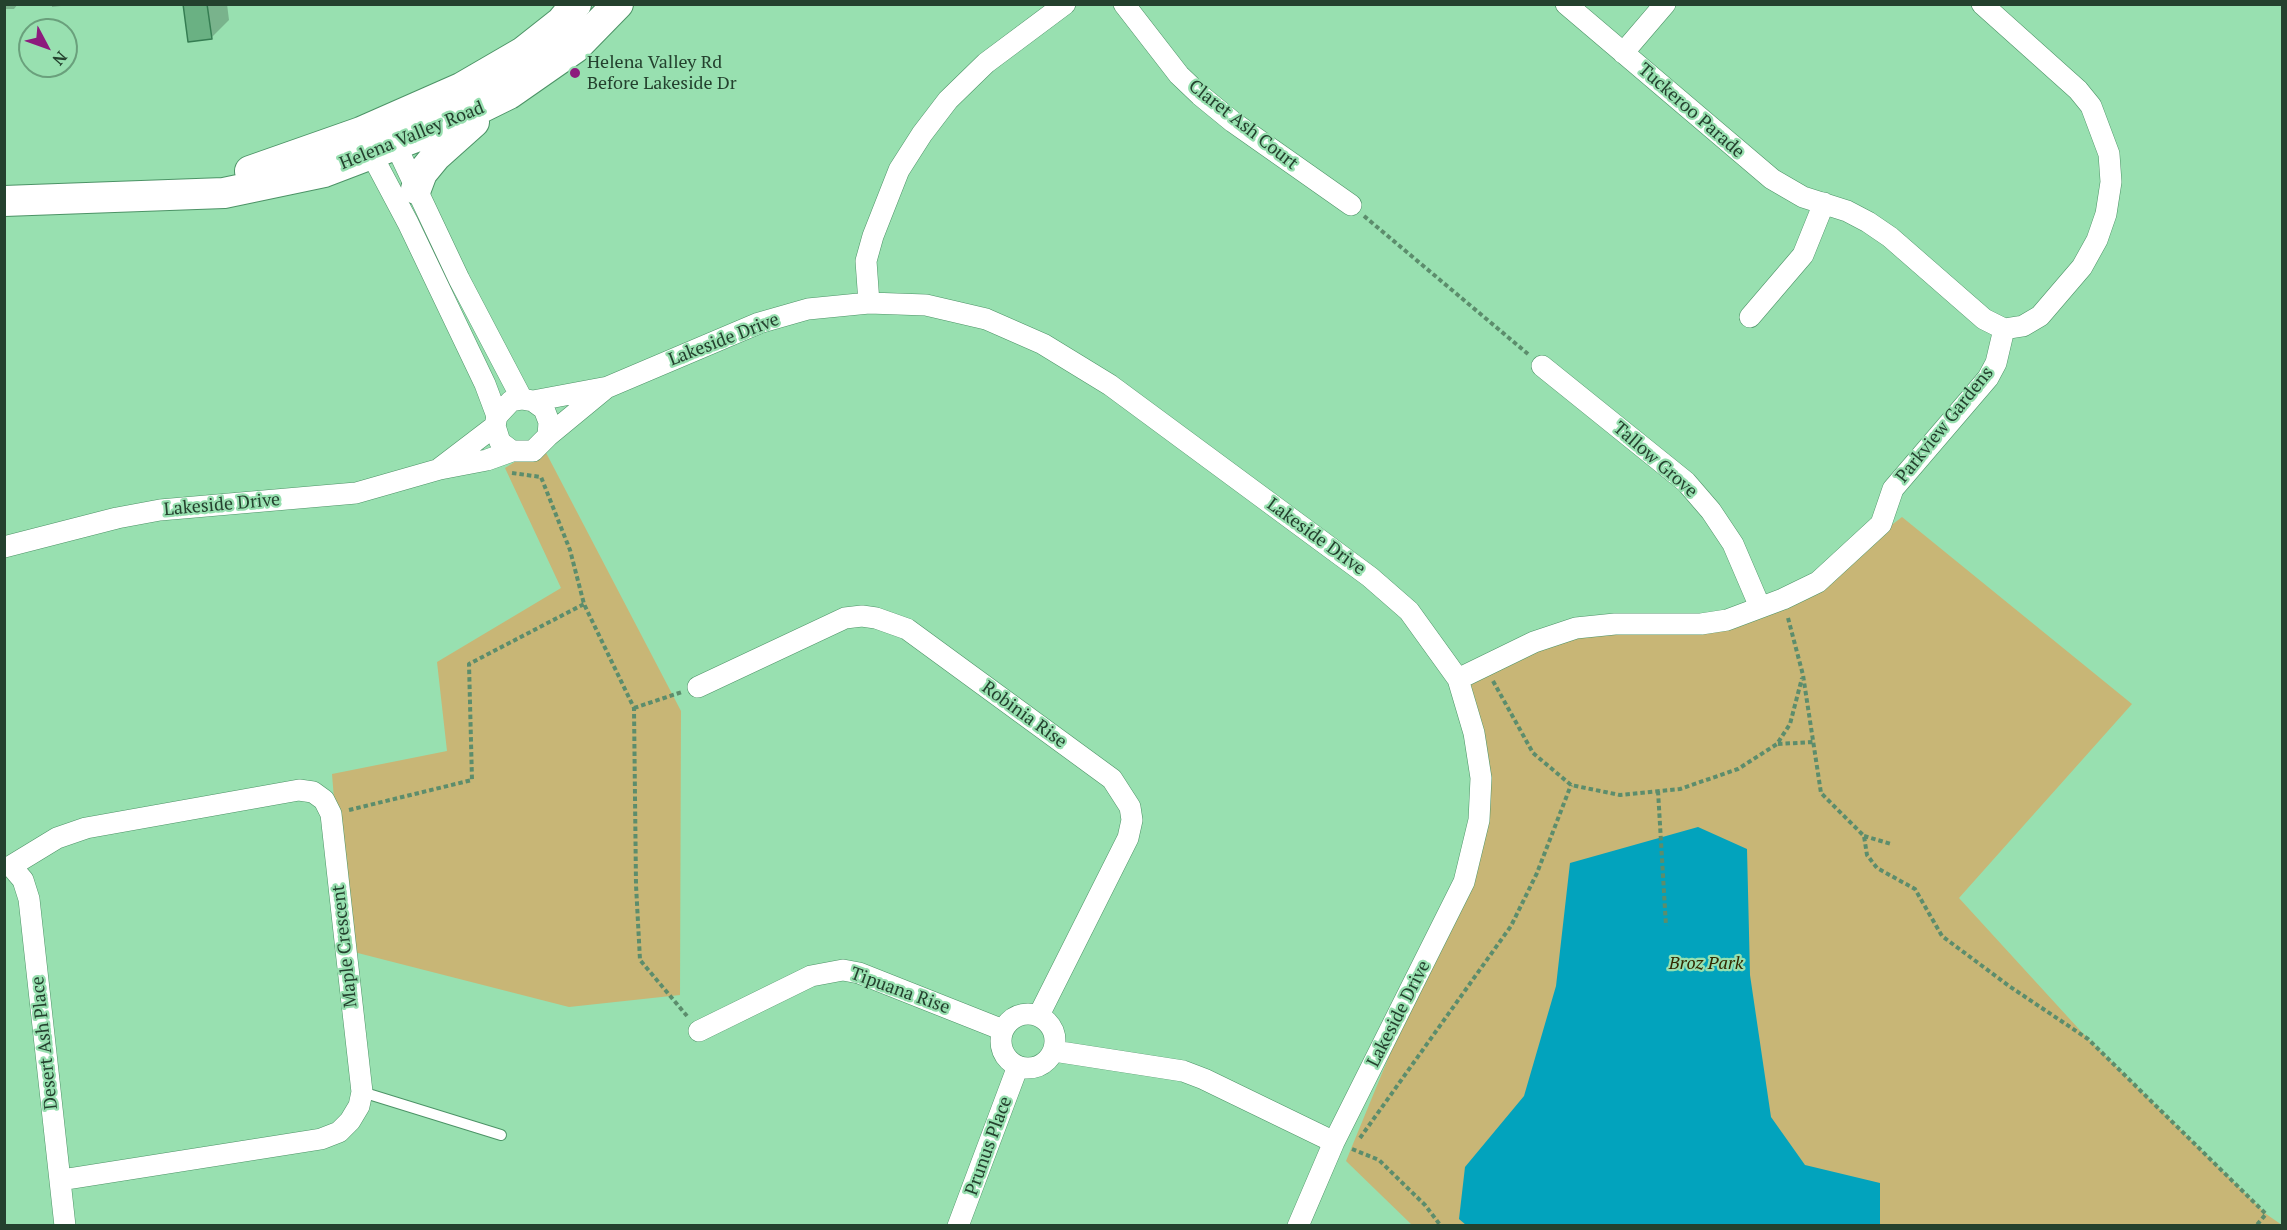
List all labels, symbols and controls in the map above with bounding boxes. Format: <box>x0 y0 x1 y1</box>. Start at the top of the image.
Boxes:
north arrow <box>18 18 78 78</box>
text: N <box>48 47 72 70</box>
place label: Helena Valley Rd Before Lakeside Dr <box>587 52 737 94</box>
street label: Tuckeroo Parade <box>1634 59 1748 163</box>
marker: Helena Valley Rd Before Lakeside Dr <box>568 66 582 80</box>
street label: Claret Ash Court <box>1184 75 1302 175</box>
street label: Helena Valley Road <box>337 97 487 175</box>
street label: Lakeside Drive <box>666 309 782 371</box>
street label: Parkview Gardens <box>1892 363 1998 487</box>
street label: Tallow Grove <box>1608 418 1702 502</box>
street label: Lakeside Drive <box>163 489 281 521</box>
street label: Lakeside Drive <box>1262 494 1370 580</box>
street label: Robinia Rise <box>977 677 1071 753</box>
street label: Maple Crescent <box>328 883 362 1009</box>
park label: Broz Park <box>1669 953 1743 975</box>
street label: Lakeside Drive <box>1363 957 1435 1071</box>
street label: Tipuana Rise <box>847 963 953 1019</box>
street label: Desert Ash Place <box>27 975 63 1111</box>
street label: Prunus Place <box>961 1094 1017 1198</box>

